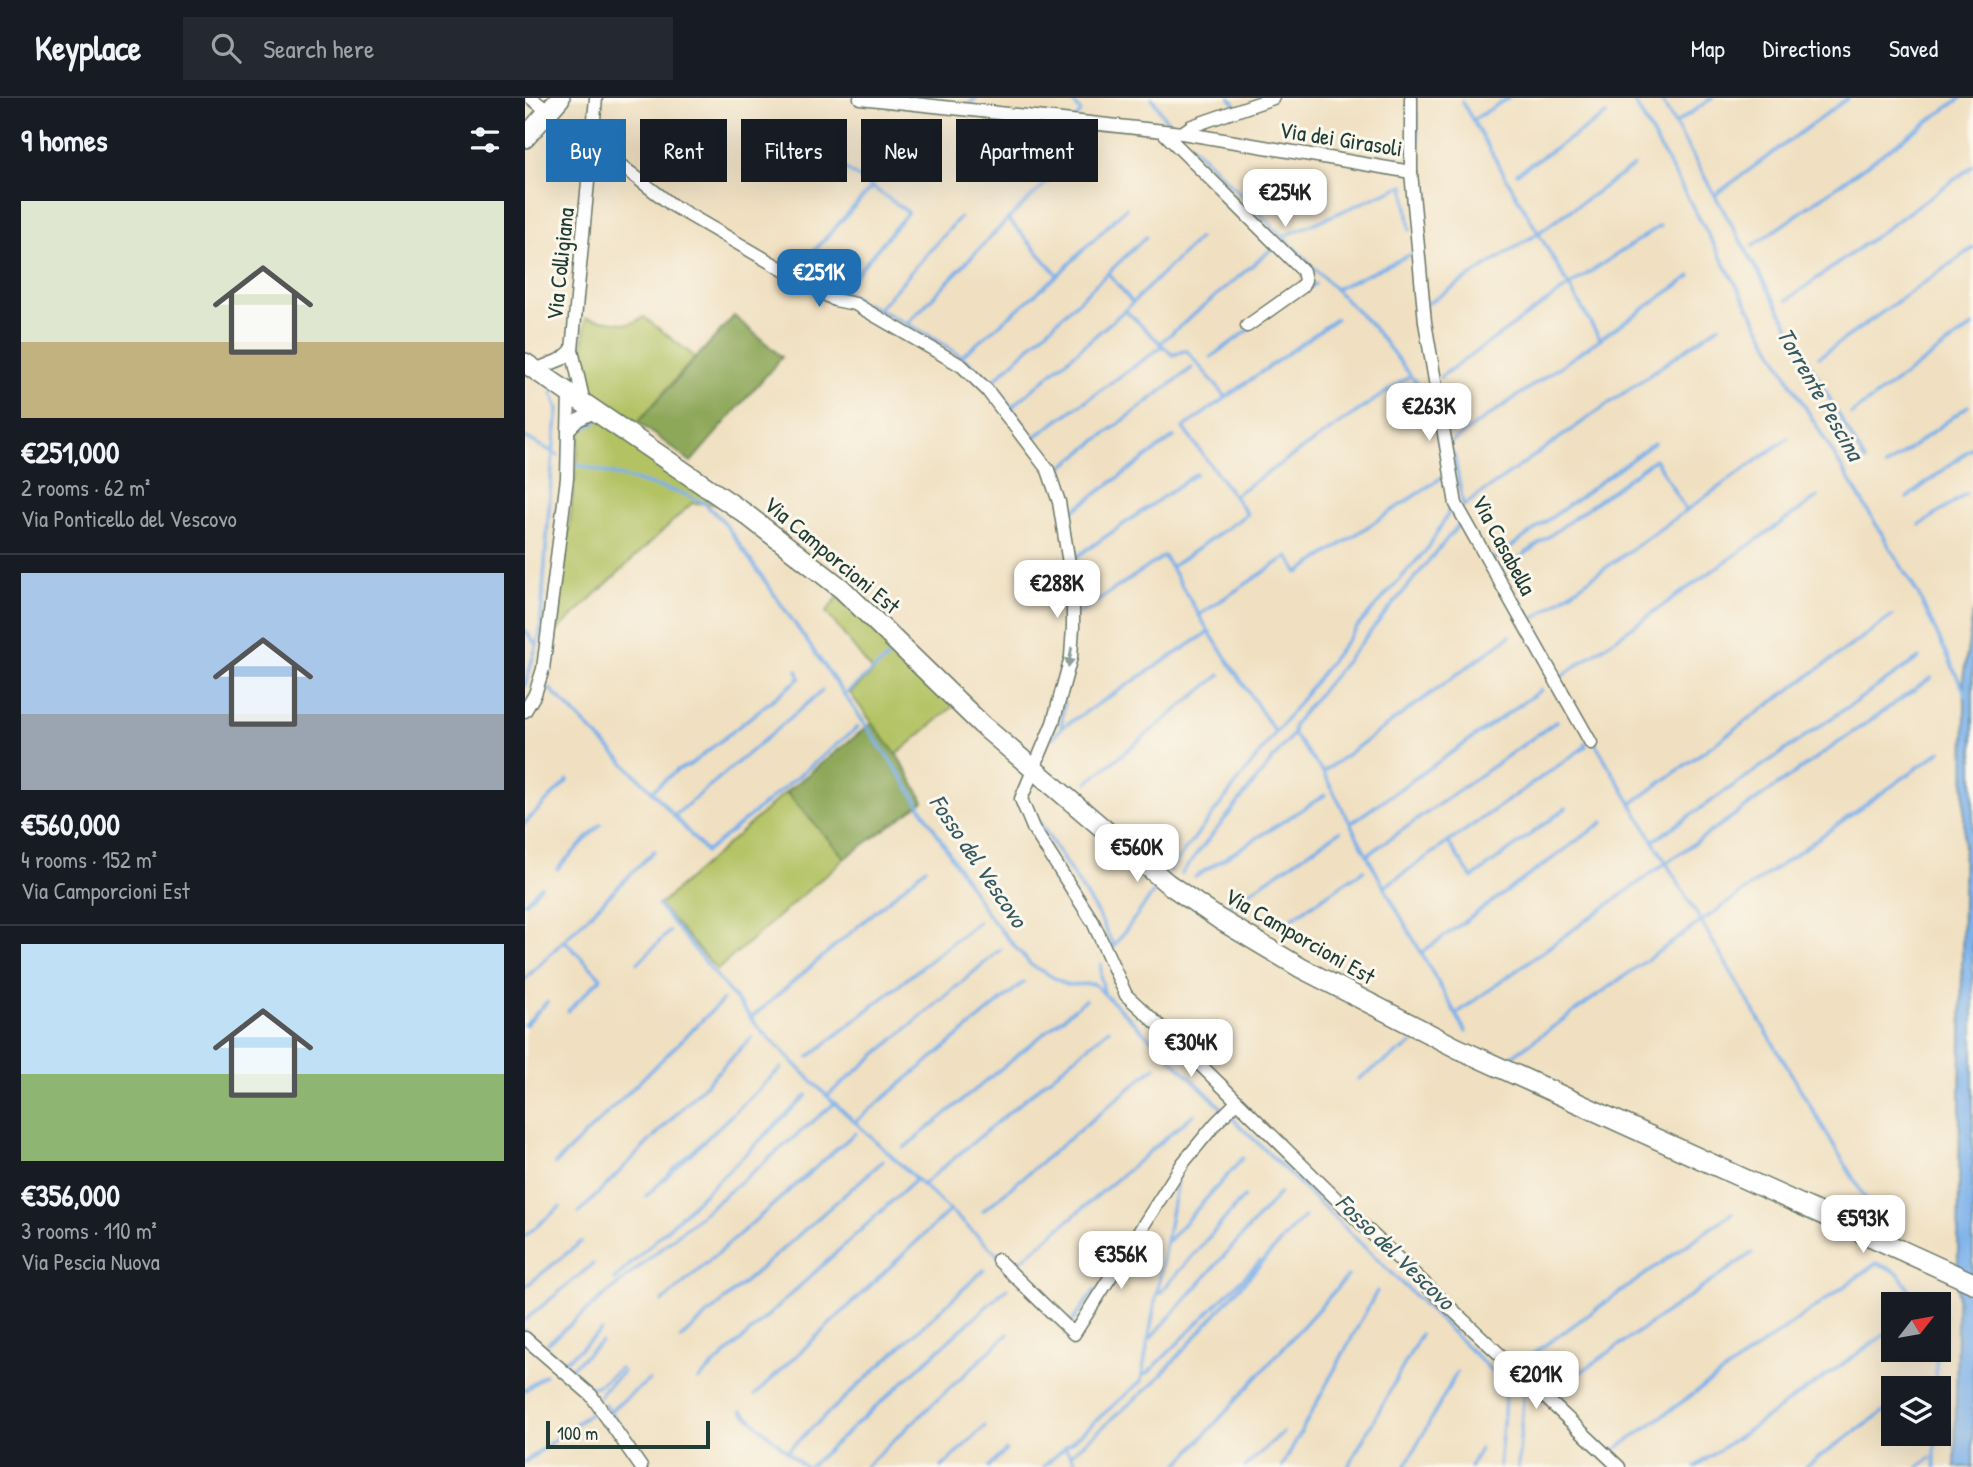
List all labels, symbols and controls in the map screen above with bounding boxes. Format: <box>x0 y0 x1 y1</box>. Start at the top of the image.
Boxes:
search box <box>183 17 673 80</box>
text: Keyplace <box>35 26 141 70</box>
icon: search <box>207 29 245 67</box>
text: Search here <box>263 31 374 66</box>
text: Map <box>1691 32 1725 64</box>
text: Directions <box>1763 32 1851 64</box>
text: Saved <box>1889 32 1938 64</box>
street label: Via dei Girasoli <box>1277 113 1405 164</box>
chip: Buy <box>546 119 626 182</box>
chip: Rent <box>640 119 727 182</box>
chip: Filters <box>741 119 847 182</box>
chip: New <box>861 119 942 182</box>
chip: Apartment <box>956 119 1098 182</box>
text: 9 homes <box>21 120 108 160</box>
icon: filters <box>466 121 504 159</box>
pin: €254K <box>1236 170 1334 229</box>
text: €254K <box>1259 176 1311 207</box>
street label: Via Colligiana <box>538 206 581 322</box>
icon: home <box>200 247 326 373</box>
pin: €251K <box>770 250 868 309</box>
text: €251K <box>793 256 845 287</box>
water label: Torrente Pescina <box>1770 321 1873 468</box>
pin: €263K <box>1380 384 1478 443</box>
text: €263K <box>1402 390 1456 421</box>
text: €251,000 <box>21 432 119 472</box>
text: 2 rooms · 62 m² <box>21 472 150 503</box>
street label: Via Camporcioni Est <box>758 489 908 621</box>
street label: Via Casabella <box>1465 489 1544 600</box>
text: Via Ponticello del Vescovo <box>21 503 237 534</box>
pin: €288K <box>1008 560 1106 620</box>
text: €288K <box>1030 567 1084 598</box>
icon: home <box>200 619 326 745</box>
one-way arrow <box>1064 646 1075 668</box>
water label: Fosso del Vescovo <box>923 788 1036 935</box>
text: €560,000 <box>21 804 120 844</box>
pin: €560K <box>1088 824 1186 884</box>
text: €560K <box>1111 831 1163 862</box>
text: 4 rooms · 152 m² <box>21 844 157 875</box>
text: Via Camporcioni Est <box>21 875 190 906</box>
street label: Via Camporcioni Est <box>1219 880 1382 992</box>
icon: home <box>200 990 326 1116</box>
pin: €304K <box>1142 1020 1240 1079</box>
text: €304K <box>1165 1026 1217 1057</box>
text: €356,000 <box>21 1175 120 1215</box>
water label: Fosso del Vescovo <box>1329 1186 1464 1318</box>
pin: €593K <box>1814 1196 1912 1255</box>
text: €593K <box>1837 1202 1889 1233</box>
text: 3 rooms · 110 m² <box>21 1215 157 1246</box>
pin: €356K <box>1072 1232 1170 1291</box>
text: €356K <box>1095 1238 1147 1269</box>
text: Via Pescia Nuova <box>21 1246 160 1277</box>
north arrow <box>1881 1292 1951 1362</box>
map controls <box>1881 1292 1951 1446</box>
pin: €201K <box>1487 1352 1585 1411</box>
text: €201K <box>1510 1358 1562 1389</box>
button: layers <box>1881 1376 1951 1446</box>
scale bar <box>546 1418 711 1450</box>
text: 100 m <box>557 1420 598 1446</box>

